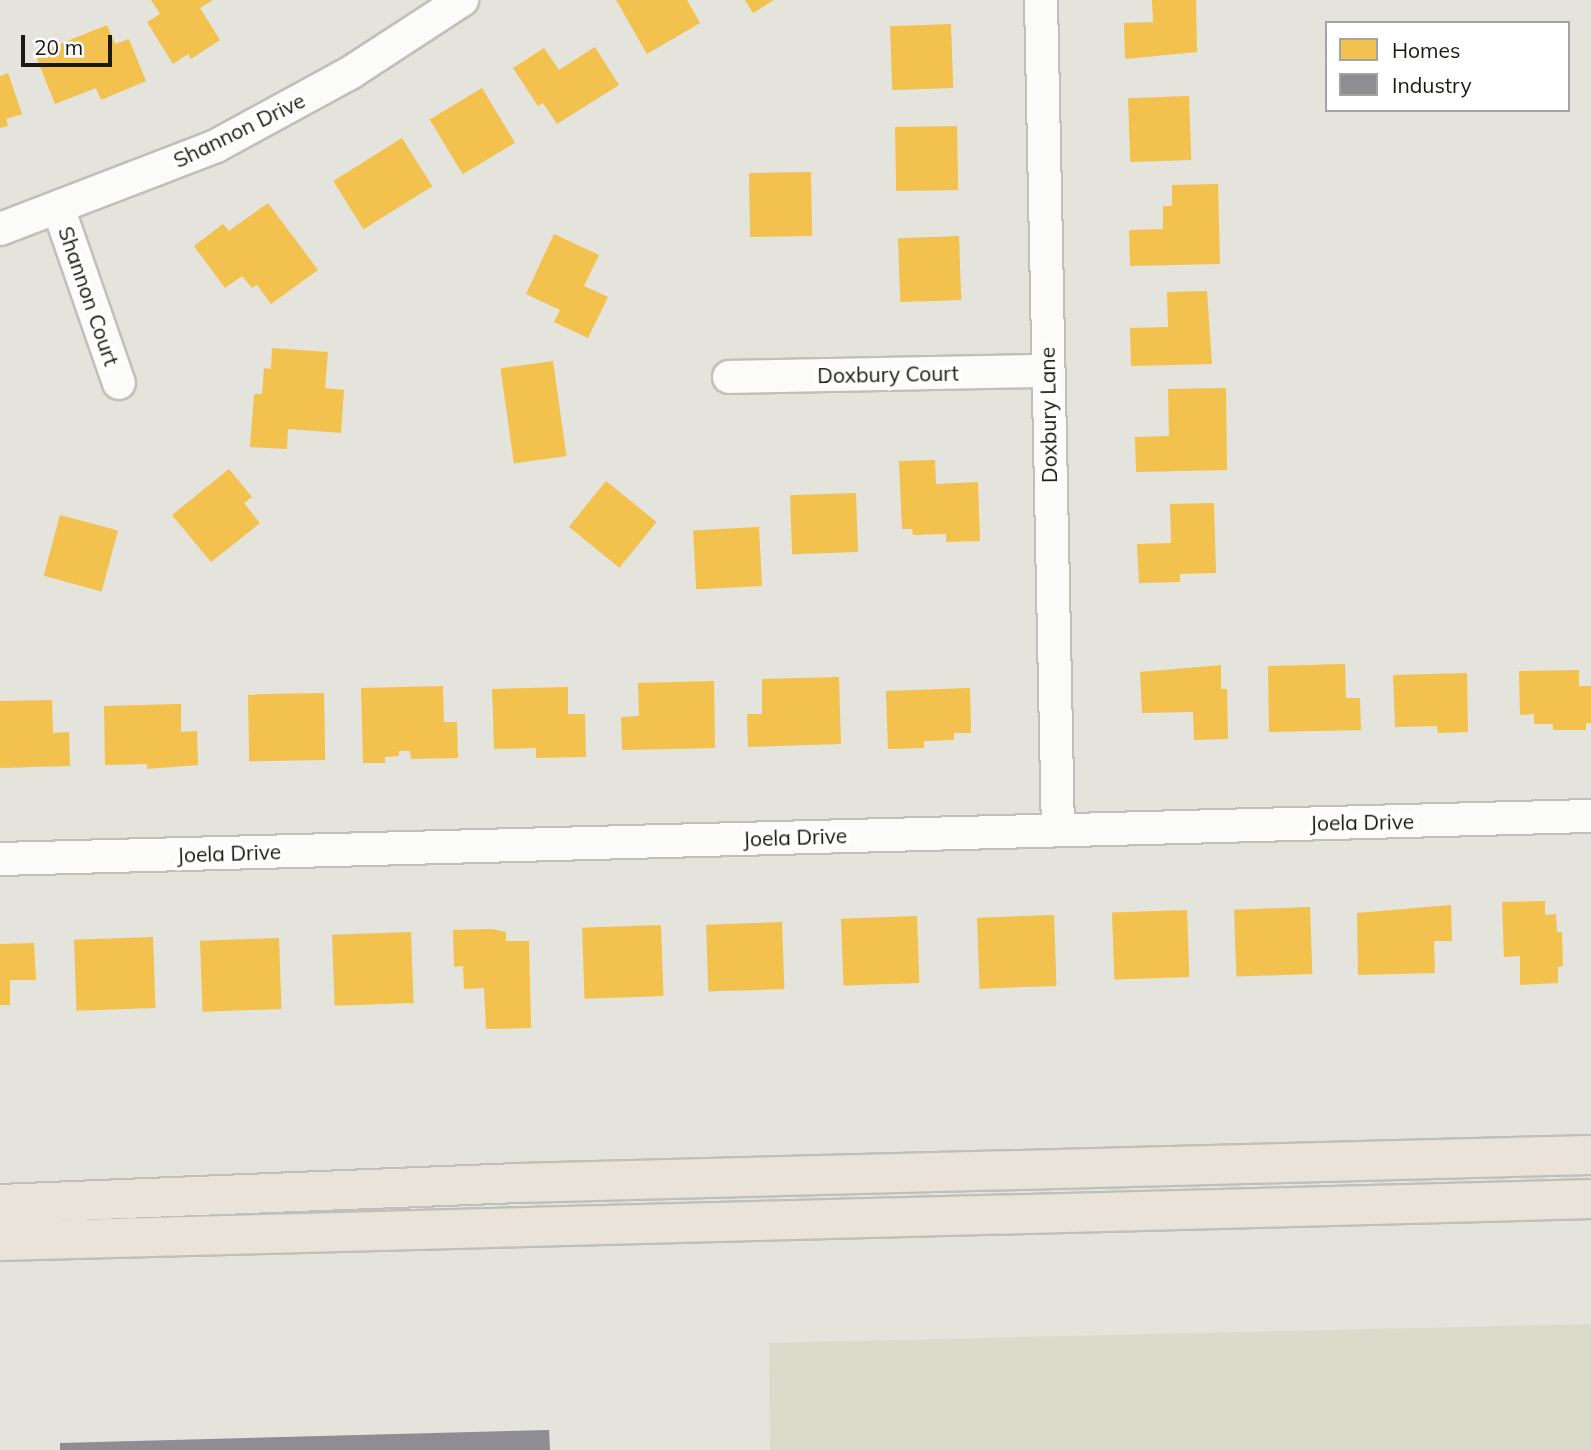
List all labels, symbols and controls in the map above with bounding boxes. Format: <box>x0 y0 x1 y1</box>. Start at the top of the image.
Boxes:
scale bar <box>24 21 116 65</box>
legend <box>1325 21 1570 112</box>
text: 20 m <box>34 34 83 60</box>
text: Homes <box>1392 37 1460 63</box>
text: Industry <box>1392 72 1472 98</box>
street label: Shannon Drive <box>169 87 309 173</box>
street label: Shannon Court <box>53 223 125 369</box>
street label: Doxbury Lane <box>1034 347 1062 483</box>
street label: Doxbury Court <box>817 360 959 388</box>
street label: Joela Drive <box>1310 808 1414 836</box>
street label: Joela Drive <box>743 823 847 851</box>
street label: Joela Drive <box>177 839 281 867</box>

